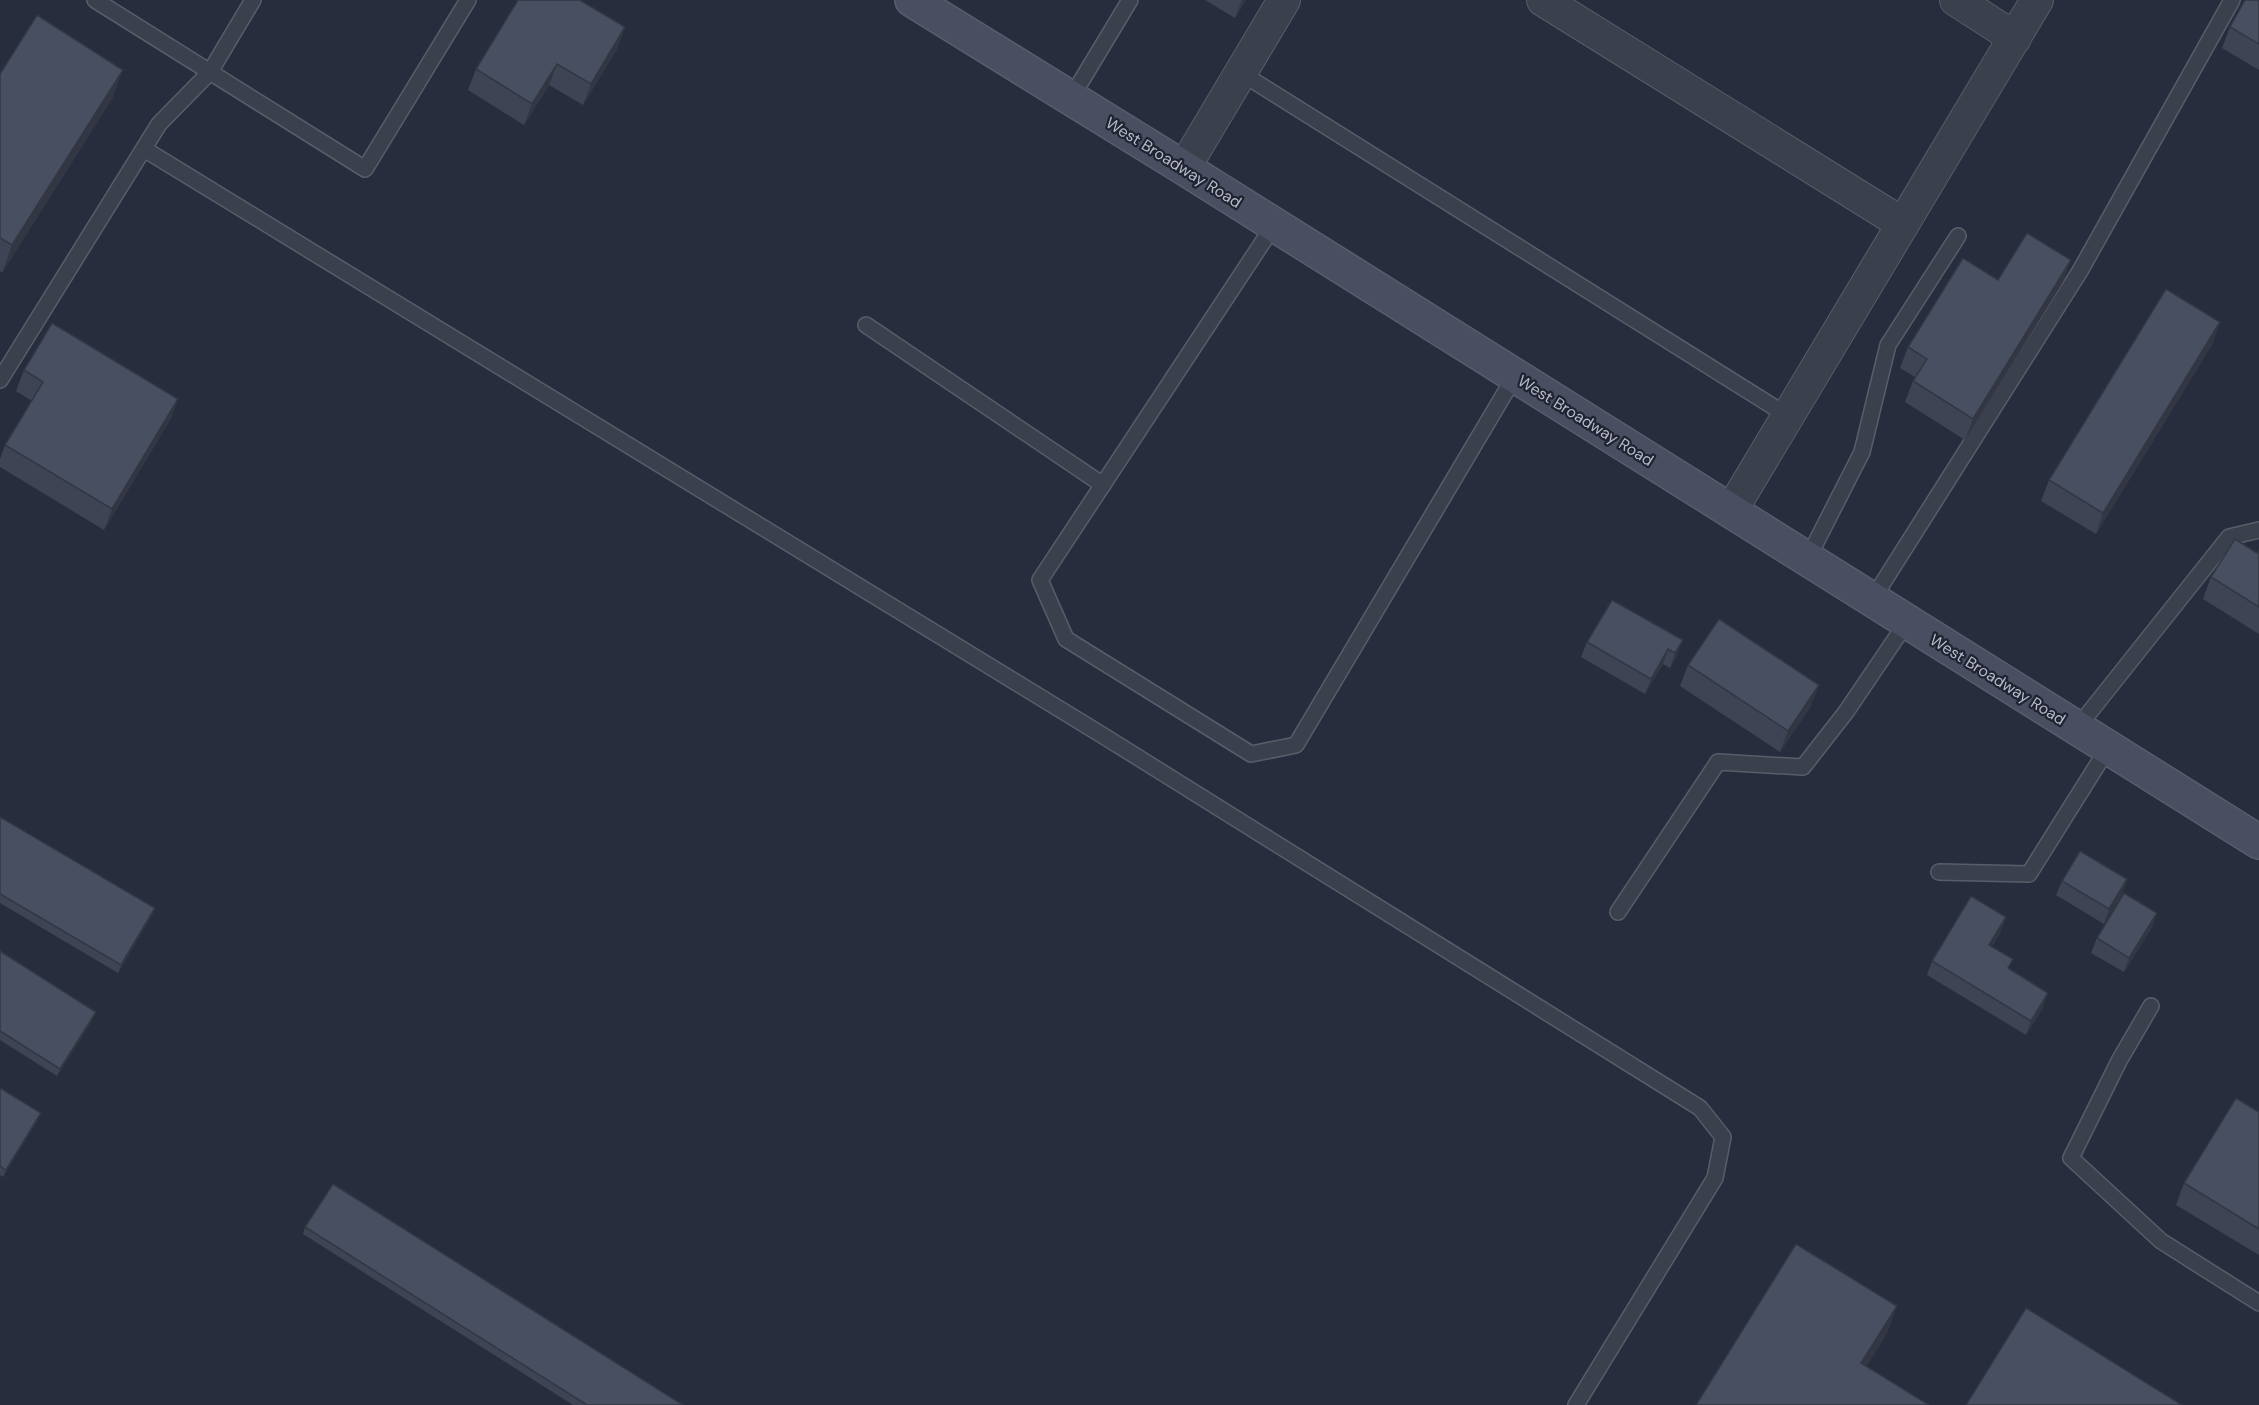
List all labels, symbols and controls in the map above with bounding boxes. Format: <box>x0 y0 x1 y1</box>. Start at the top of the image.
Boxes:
street label: West Broadway Road <box>1102 112 1246 213</box>
street label: West Broadway Road <box>1514 370 1658 471</box>
street label: West Broadway Road <box>1926 629 2070 730</box>

